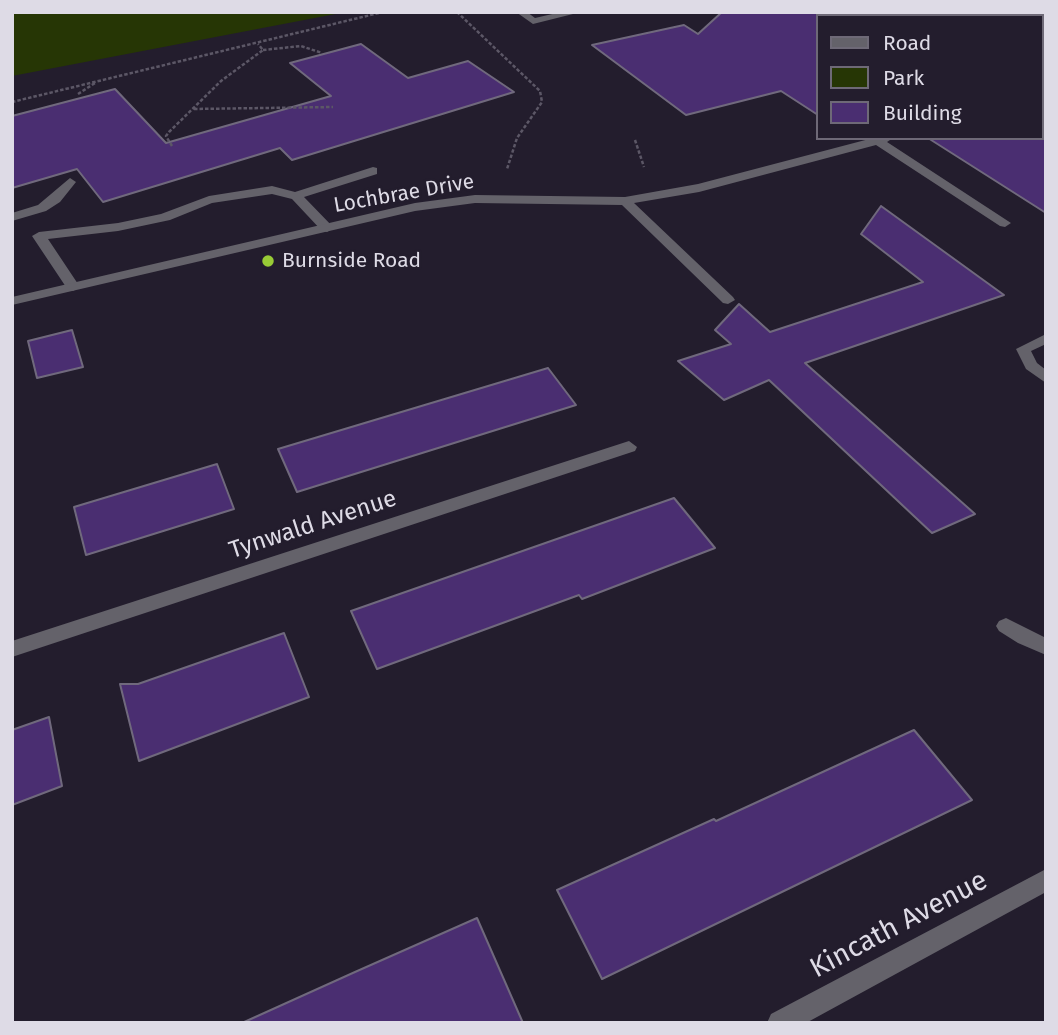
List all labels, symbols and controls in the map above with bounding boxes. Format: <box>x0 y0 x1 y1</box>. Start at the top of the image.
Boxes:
legend <box>816 14 1044 140</box>
text: Road <box>883 30 931 56</box>
text: Park <box>883 65 924 91</box>
text: Building <box>883 100 962 126</box>
street label: Lochbrae Drive <box>332 169 476 219</box>
place label: Burnside Road <box>282 248 421 274</box>
marker: Burnside Road <box>260 253 276 269</box>
street label: Tynwald Avenue <box>226 484 400 566</box>
street label: Kincath Avenue <box>805 864 993 986</box>

